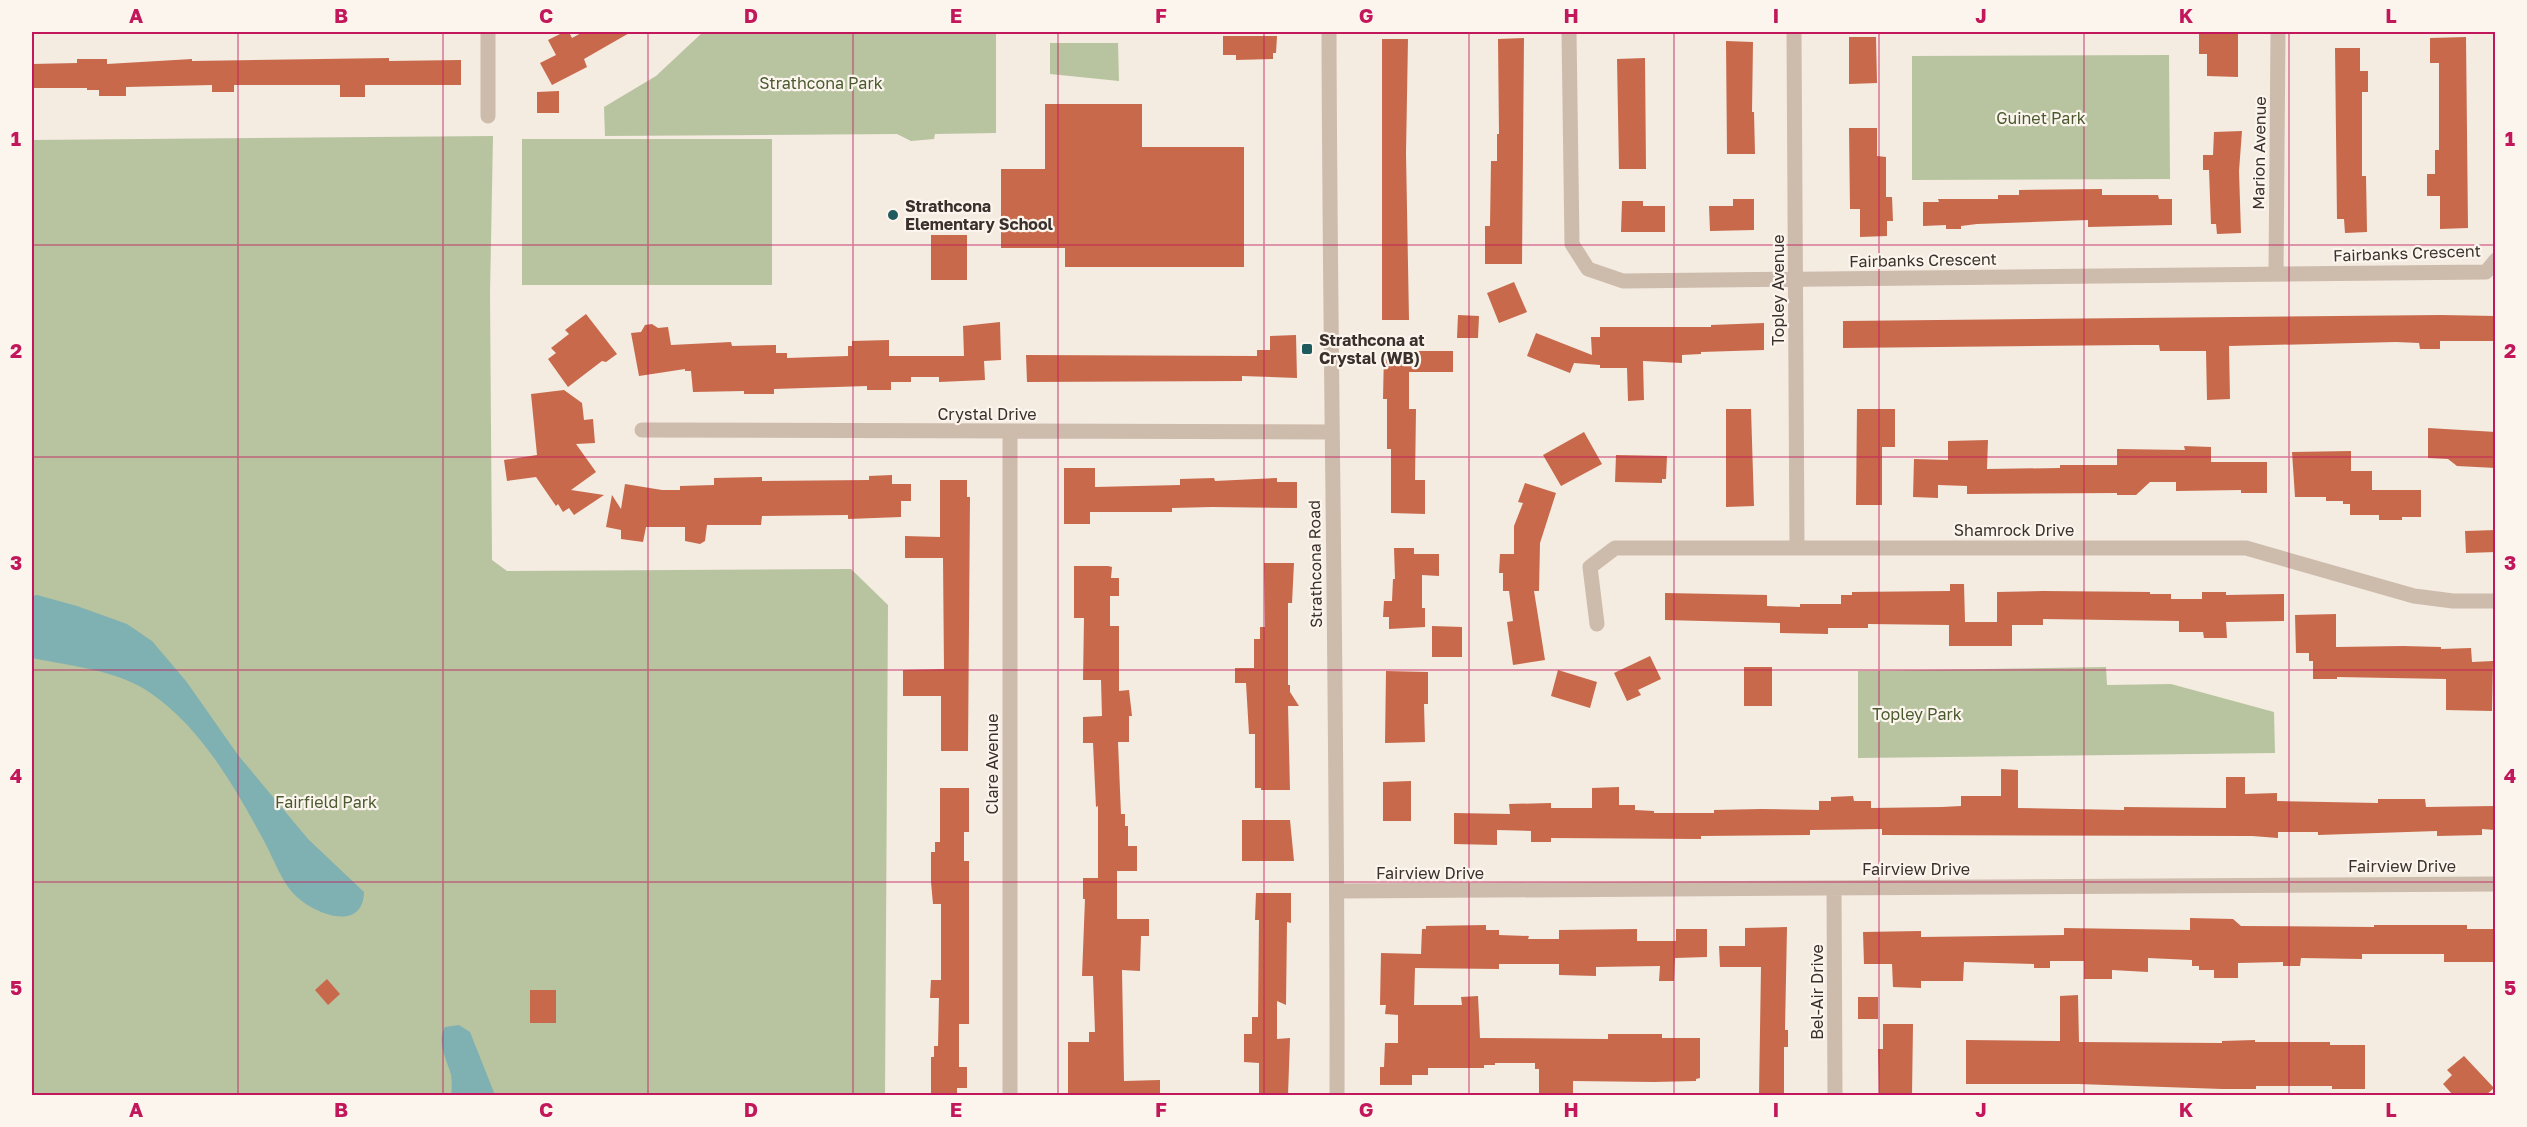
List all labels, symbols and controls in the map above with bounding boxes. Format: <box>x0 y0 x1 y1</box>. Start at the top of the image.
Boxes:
text: A <box>129 3 143 27</box>
text: B <box>334 3 348 27</box>
text: C <box>539 3 553 27</box>
text: D <box>744 3 758 27</box>
text: E <box>950 3 962 27</box>
text: F <box>1155 3 1167 27</box>
text: G <box>1359 3 1373 27</box>
text: H <box>1563 3 1579 27</box>
text: I <box>1773 3 1779 27</box>
text: J <box>1975 3 1987 27</box>
text: K <box>2179 3 2194 27</box>
text: L <box>2385 3 2397 27</box>
park label: Strathcona Park <box>759 73 883 93</box>
street label: Marion Avenue <box>2248 96 2270 210</box>
park label: Guinet Park <box>1996 108 2086 128</box>
text: 1 <box>11 126 21 150</box>
text: 1 <box>2505 126 2515 150</box>
place label: Strathcona Elementary School <box>905 196 1054 234</box>
marker: Strathcona Elementary School <box>886 208 900 222</box>
street label: Topley Avenue <box>1768 234 1788 346</box>
street label: Fairbanks Crescent <box>2333 240 2481 266</box>
street label: Fairbanks Crescent <box>1849 249 1997 271</box>
place label: Strathcona at Crystal (WB) <box>1319 330 1425 368</box>
text: 2 <box>10 338 22 362</box>
text: 2 <box>2504 338 2516 362</box>
marker: Strathcona at Crystal (WB) <box>1300 342 1314 356</box>
street label: Crystal Drive <box>937 404 1037 424</box>
street label: Strathcona Road <box>1304 500 1326 628</box>
street label: Shamrock Drive <box>1954 520 2074 540</box>
text: 3 <box>10 550 22 574</box>
text: 3 <box>2504 550 2516 574</box>
park label: Topley Park <box>1872 704 1962 724</box>
street label: Clare Avenue <box>982 714 1002 814</box>
text: 4 <box>10 763 22 787</box>
text: 4 <box>2504 763 2516 787</box>
park label: Fairfield Park <box>275 792 377 812</box>
street label: Fairview Drive <box>2348 856 2456 876</box>
street label: Fairview Drive <box>1862 859 1970 879</box>
street label: Fairview Drive <box>1376 863 1484 883</box>
street label: Bel-Air Drive <box>1807 944 1827 1040</box>
text: 5 <box>10 975 22 999</box>
text: 5 <box>2504 975 2516 999</box>
text: A <box>129 1097 143 1121</box>
text: B <box>334 1097 348 1121</box>
text: C <box>539 1097 553 1121</box>
text: D <box>744 1097 758 1121</box>
text: E <box>950 1097 962 1121</box>
text: F <box>1155 1097 1167 1121</box>
text: G <box>1359 1097 1373 1121</box>
text: H <box>1563 1097 1579 1121</box>
text: I <box>1773 1097 1779 1121</box>
text: J <box>1975 1097 1987 1121</box>
text: K <box>2179 1097 2194 1121</box>
text: L <box>2385 1097 2397 1121</box>

